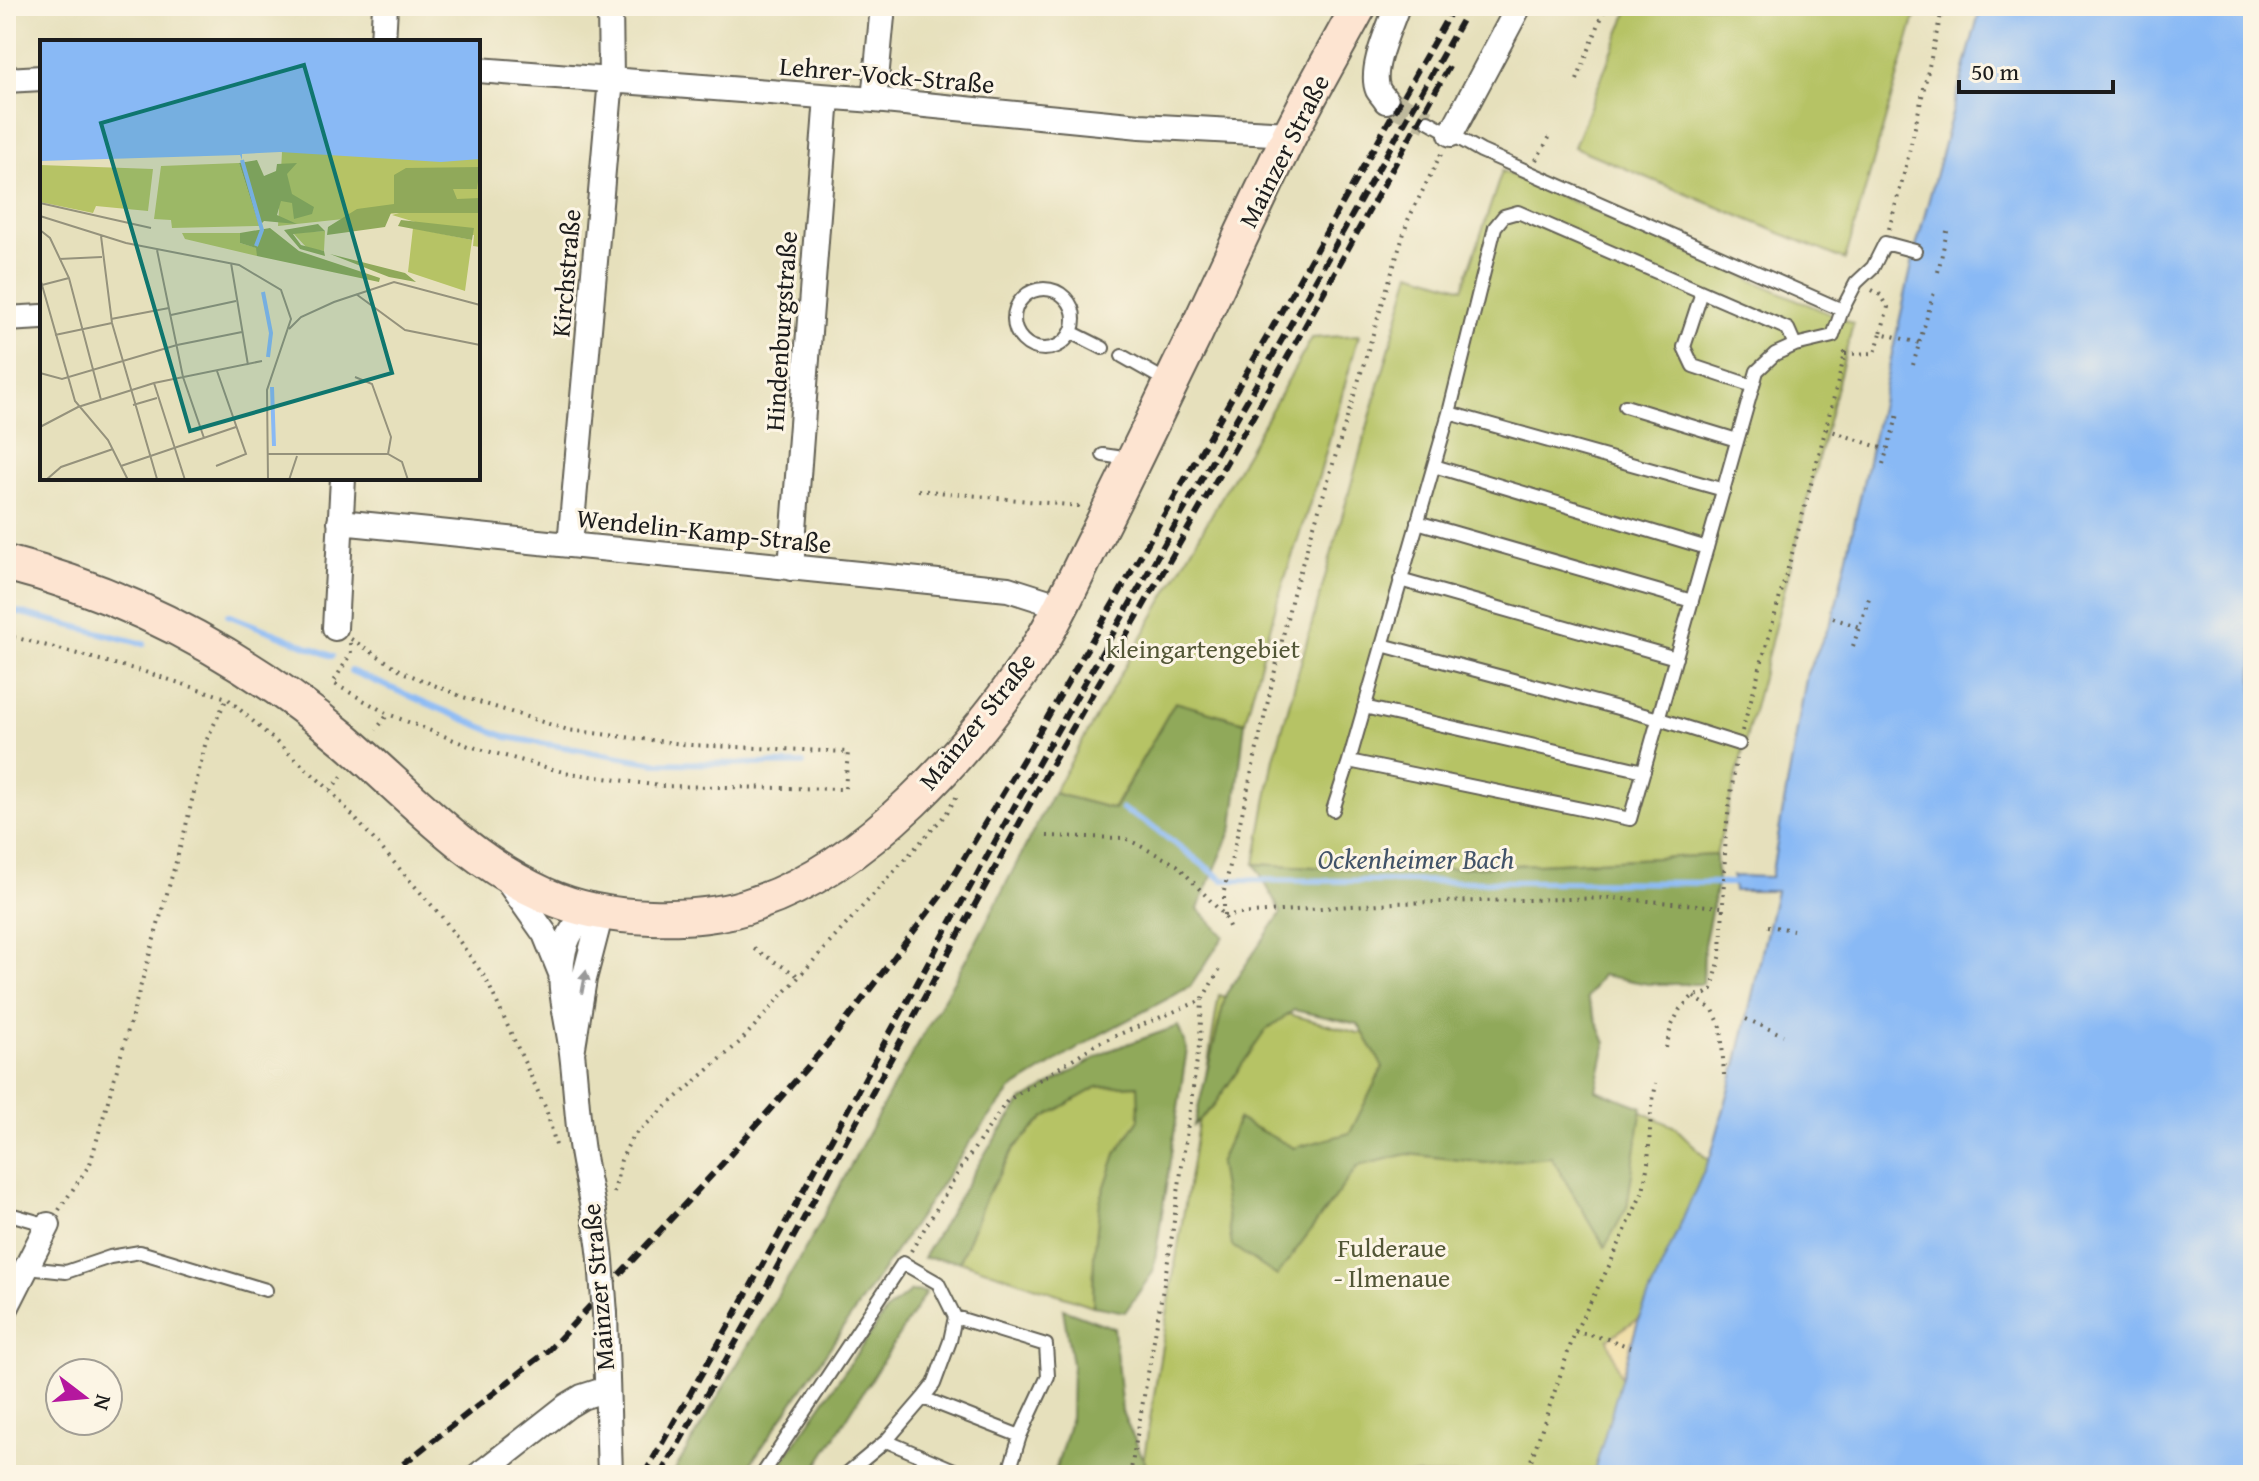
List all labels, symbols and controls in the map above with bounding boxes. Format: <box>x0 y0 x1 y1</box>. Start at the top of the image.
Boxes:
inset map <box>40 40 480 480</box>
scale bar <box>1959 44 2113 94</box>
street label: Lehrer-Vock-Straße <box>778 46 996 103</box>
text: 50 m <box>1971 54 2019 89</box>
street label: Mainzer Straße <box>1228 67 1339 234</box>
street label: Kirchstraße <box>540 207 591 339</box>
street label: Hindenburgstraße <box>754 229 807 432</box>
street label: Wendelin-Kamp-Straße <box>575 498 833 563</box>
park label: kleingartengebiet <box>1106 629 1300 668</box>
street label: Mainzer Straße <box>909 643 1045 798</box>
water label: Ockenheimer Bach <box>1318 838 1514 879</box>
one-way arrow <box>579 969 591 994</box>
street label: Mainzer Straße <box>571 1202 624 1372</box>
park label: Fulderaue - Ilmenaue <box>1334 1228 1450 1297</box>
north arrow <box>44 1357 124 1437</box>
text: N <box>86 1391 121 1414</box>

